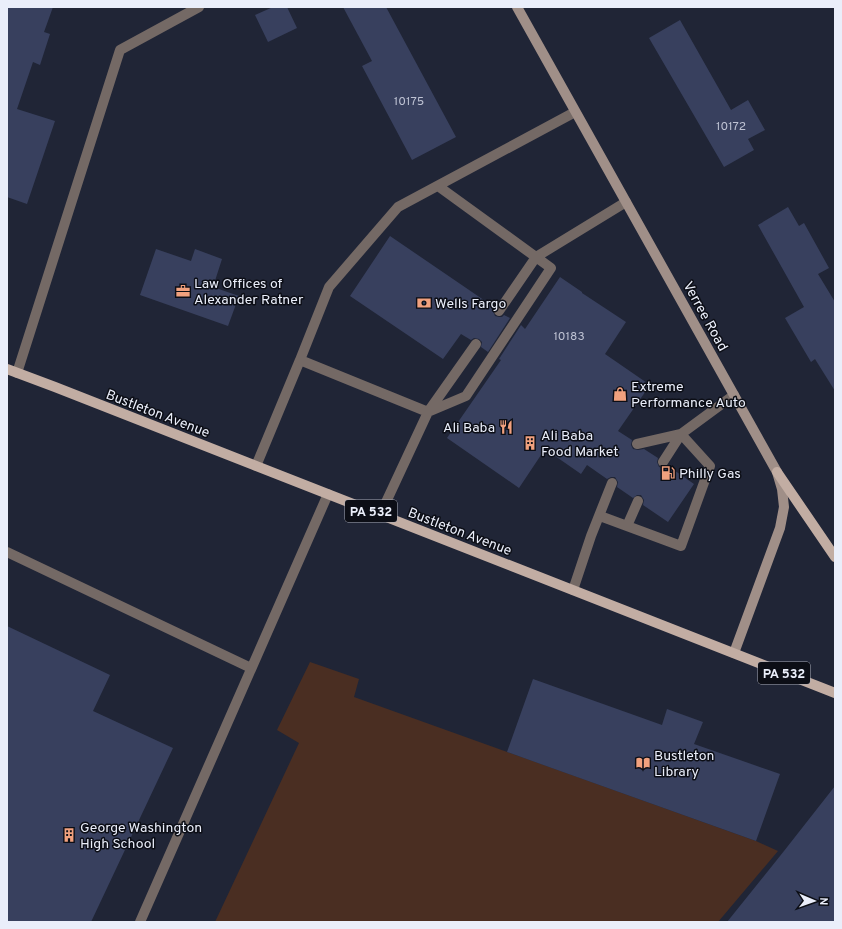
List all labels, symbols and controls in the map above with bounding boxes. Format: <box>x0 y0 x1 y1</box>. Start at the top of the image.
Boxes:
house number: 10175 <box>394 94 424 110</box>
house number: 10172 <box>716 119 746 135</box>
place label: Law Offices of Alexander Ratner <box>194 276 304 309</box>
street label: Verree Road <box>679 279 731 355</box>
office icon: Law Offices of Alexander Ratner <box>175 283 191 299</box>
bank icon: Wells Fargo <box>416 295 432 311</box>
place label: Wells Fargo <box>435 296 506 313</box>
house number: 10183 <box>553 329 585 345</box>
place label: Extreme Performance Auto <box>631 379 746 412</box>
shop icon: Extreme Performance Auto <box>612 386 628 402</box>
street label: Bustleton Avenue <box>103 387 212 442</box>
restaurant icon: Ali Baba <box>498 419 514 435</box>
place label: Ali Baba <box>443 420 495 437</box>
place label: Ali Baba Food Market <box>541 428 618 461</box>
building icon: Ali Baba Food Market <box>522 435 538 451</box>
fuel station icon: Philly Gas <box>660 465 676 481</box>
place label: Philly Gas <box>679 466 741 483</box>
road number: PA 532 <box>345 500 397 522</box>
street label: Bustleton Avenue <box>405 505 514 560</box>
road number: PA 532 <box>758 662 810 684</box>
place label: Bustleton Library <box>654 748 714 781</box>
library icon: Bustleton Library <box>635 755 651 771</box>
place label: George Washington High School <box>80 820 202 853</box>
building icon: George Washington High School <box>61 827 77 843</box>
north arrow <box>794 881 834 921</box>
text: N <box>816 897 830 906</box>

